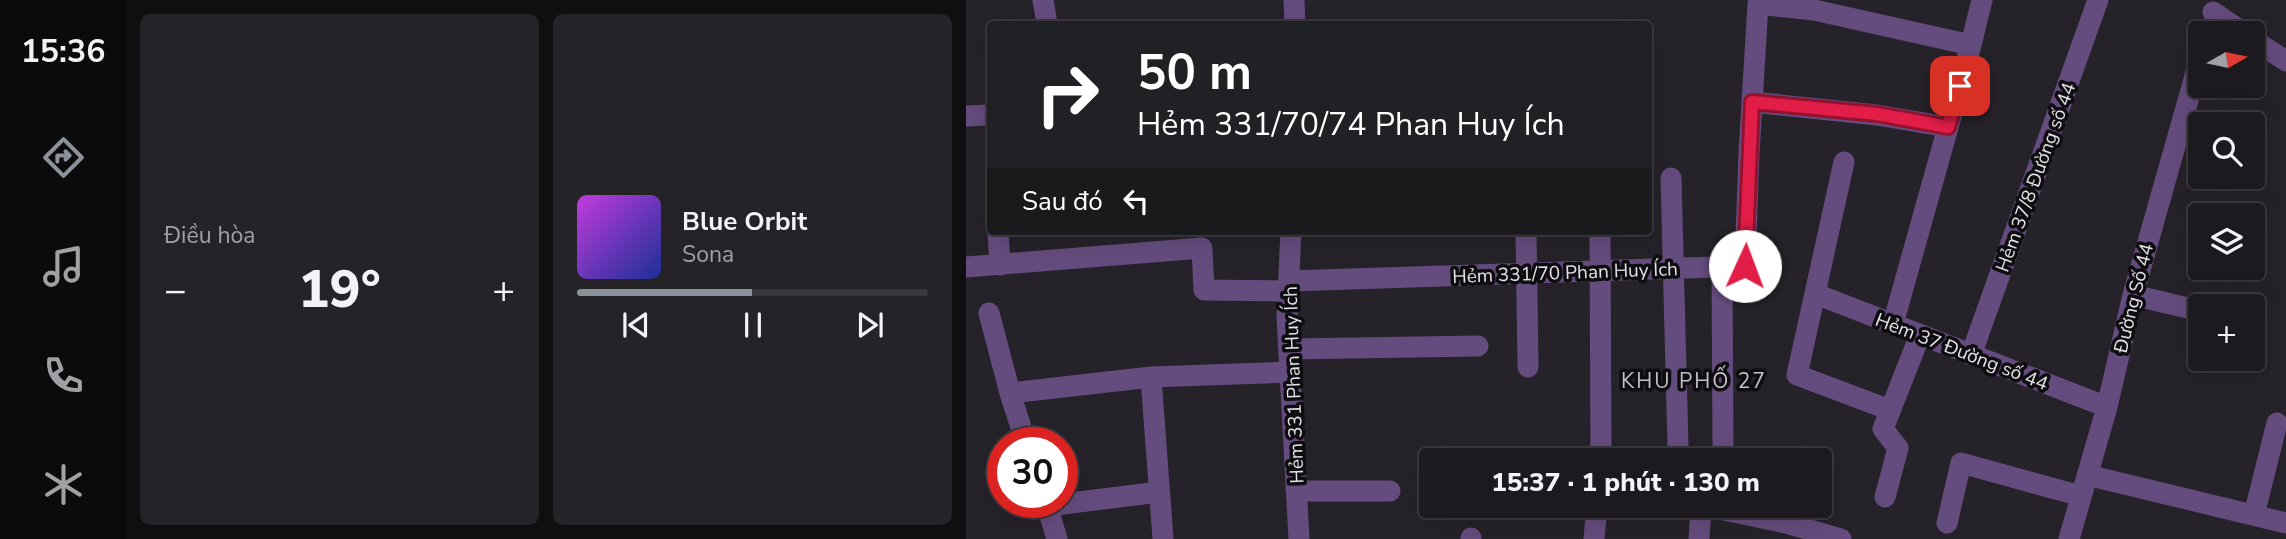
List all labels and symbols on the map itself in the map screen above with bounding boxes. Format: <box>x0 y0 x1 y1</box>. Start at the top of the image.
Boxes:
north arrow <box>2188 21 2264 98</box>
pin <box>1930 56 1990 116</box>
street label: Hẻm 37/8 Đường số 44 <box>1990 79 2082 276</box>
position arrow <box>1708 229 1782 303</box>
street label: Đường Số 44 <box>2108 241 2160 357</box>
street label: Hẻm 331/70 Phan Huy Ích <box>1452 256 1678 290</box>
street label: Hẻm 331 Phan Huy Ích <box>1278 286 1310 484</box>
street label: Hẻm 37 Đường số 44 <box>1872 307 2052 397</box>
district label: KHU PHỐ 27 <box>1621 365 1767 395</box>
speed limit sign: 30 <box>987 427 1078 518</box>

